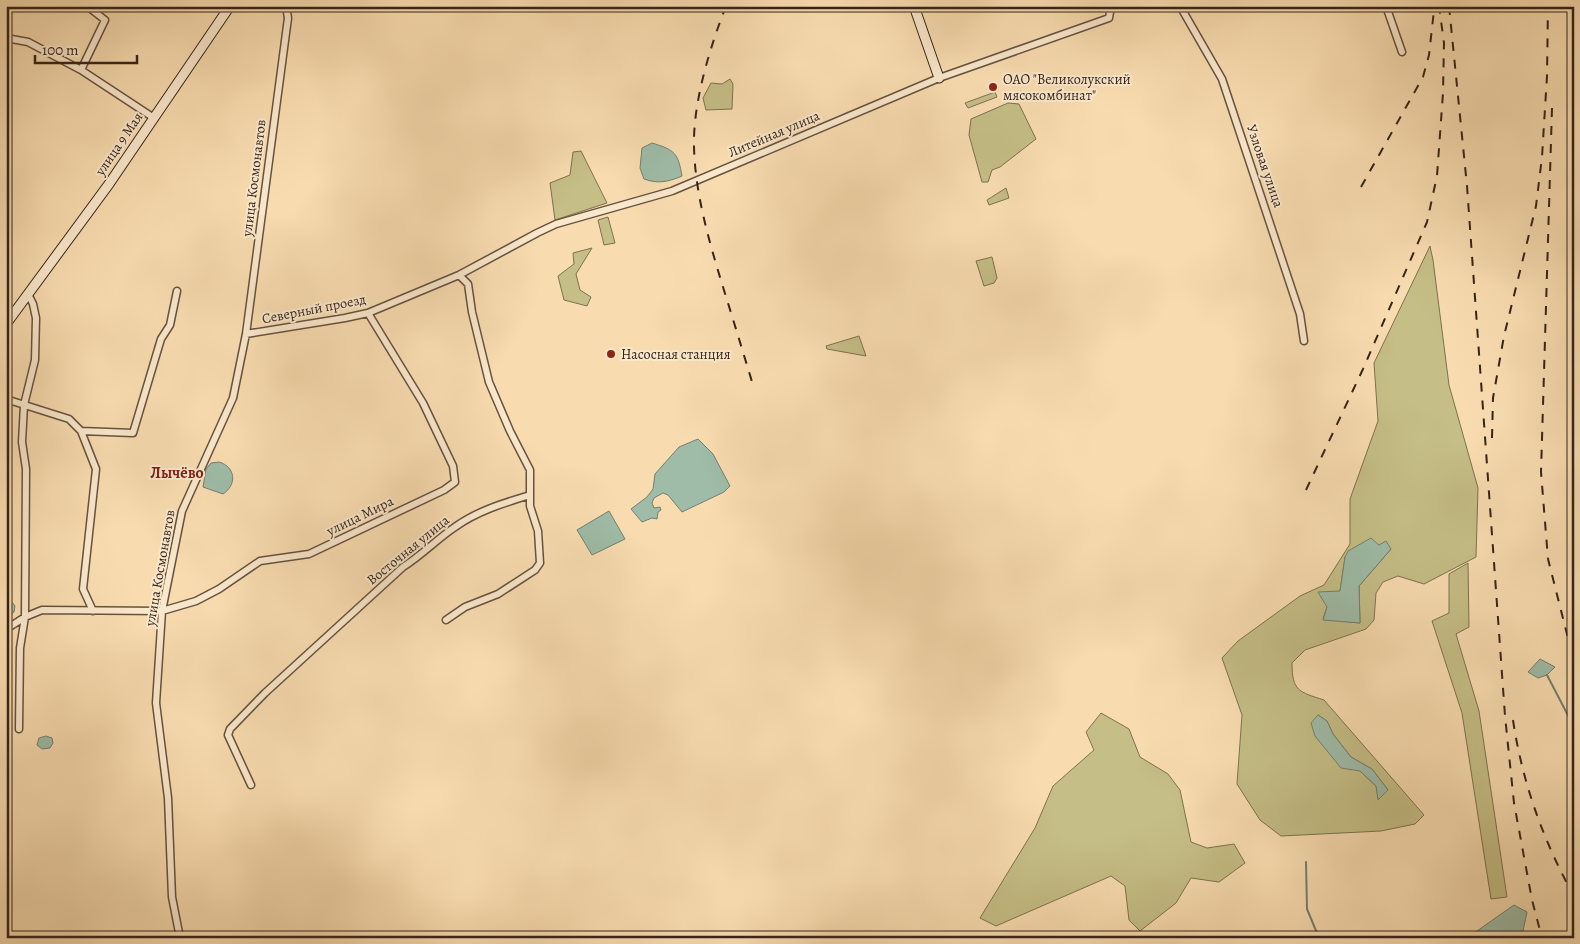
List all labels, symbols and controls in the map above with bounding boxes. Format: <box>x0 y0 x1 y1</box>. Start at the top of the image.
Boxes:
scale bar <box>35 32 138 64</box>
text: 100 m <box>42 40 79 60</box>
place label: ОАО "Великолукский мясокомбинат" <box>1003 70 1131 105</box>
marker: ОАО "Великолукский мясокомбинат" <box>987 81 999 93</box>
street label: Литейная улица <box>725 106 823 162</box>
street label: улица 9 Мая <box>90 108 147 180</box>
street label: улица Космонавтов <box>237 118 271 239</box>
street label: Узловая улица <box>1242 122 1288 211</box>
street label: Северный проезд <box>260 290 368 328</box>
place label: Насосная станция <box>621 345 731 364</box>
marker: Насосная станция <box>605 348 617 360</box>
district label: Лычёво <box>150 462 204 484</box>
street label: улица Мира <box>322 491 397 541</box>
street label: улица Космонавтов <box>140 508 180 629</box>
street label: Восточная улица <box>363 510 454 589</box>

